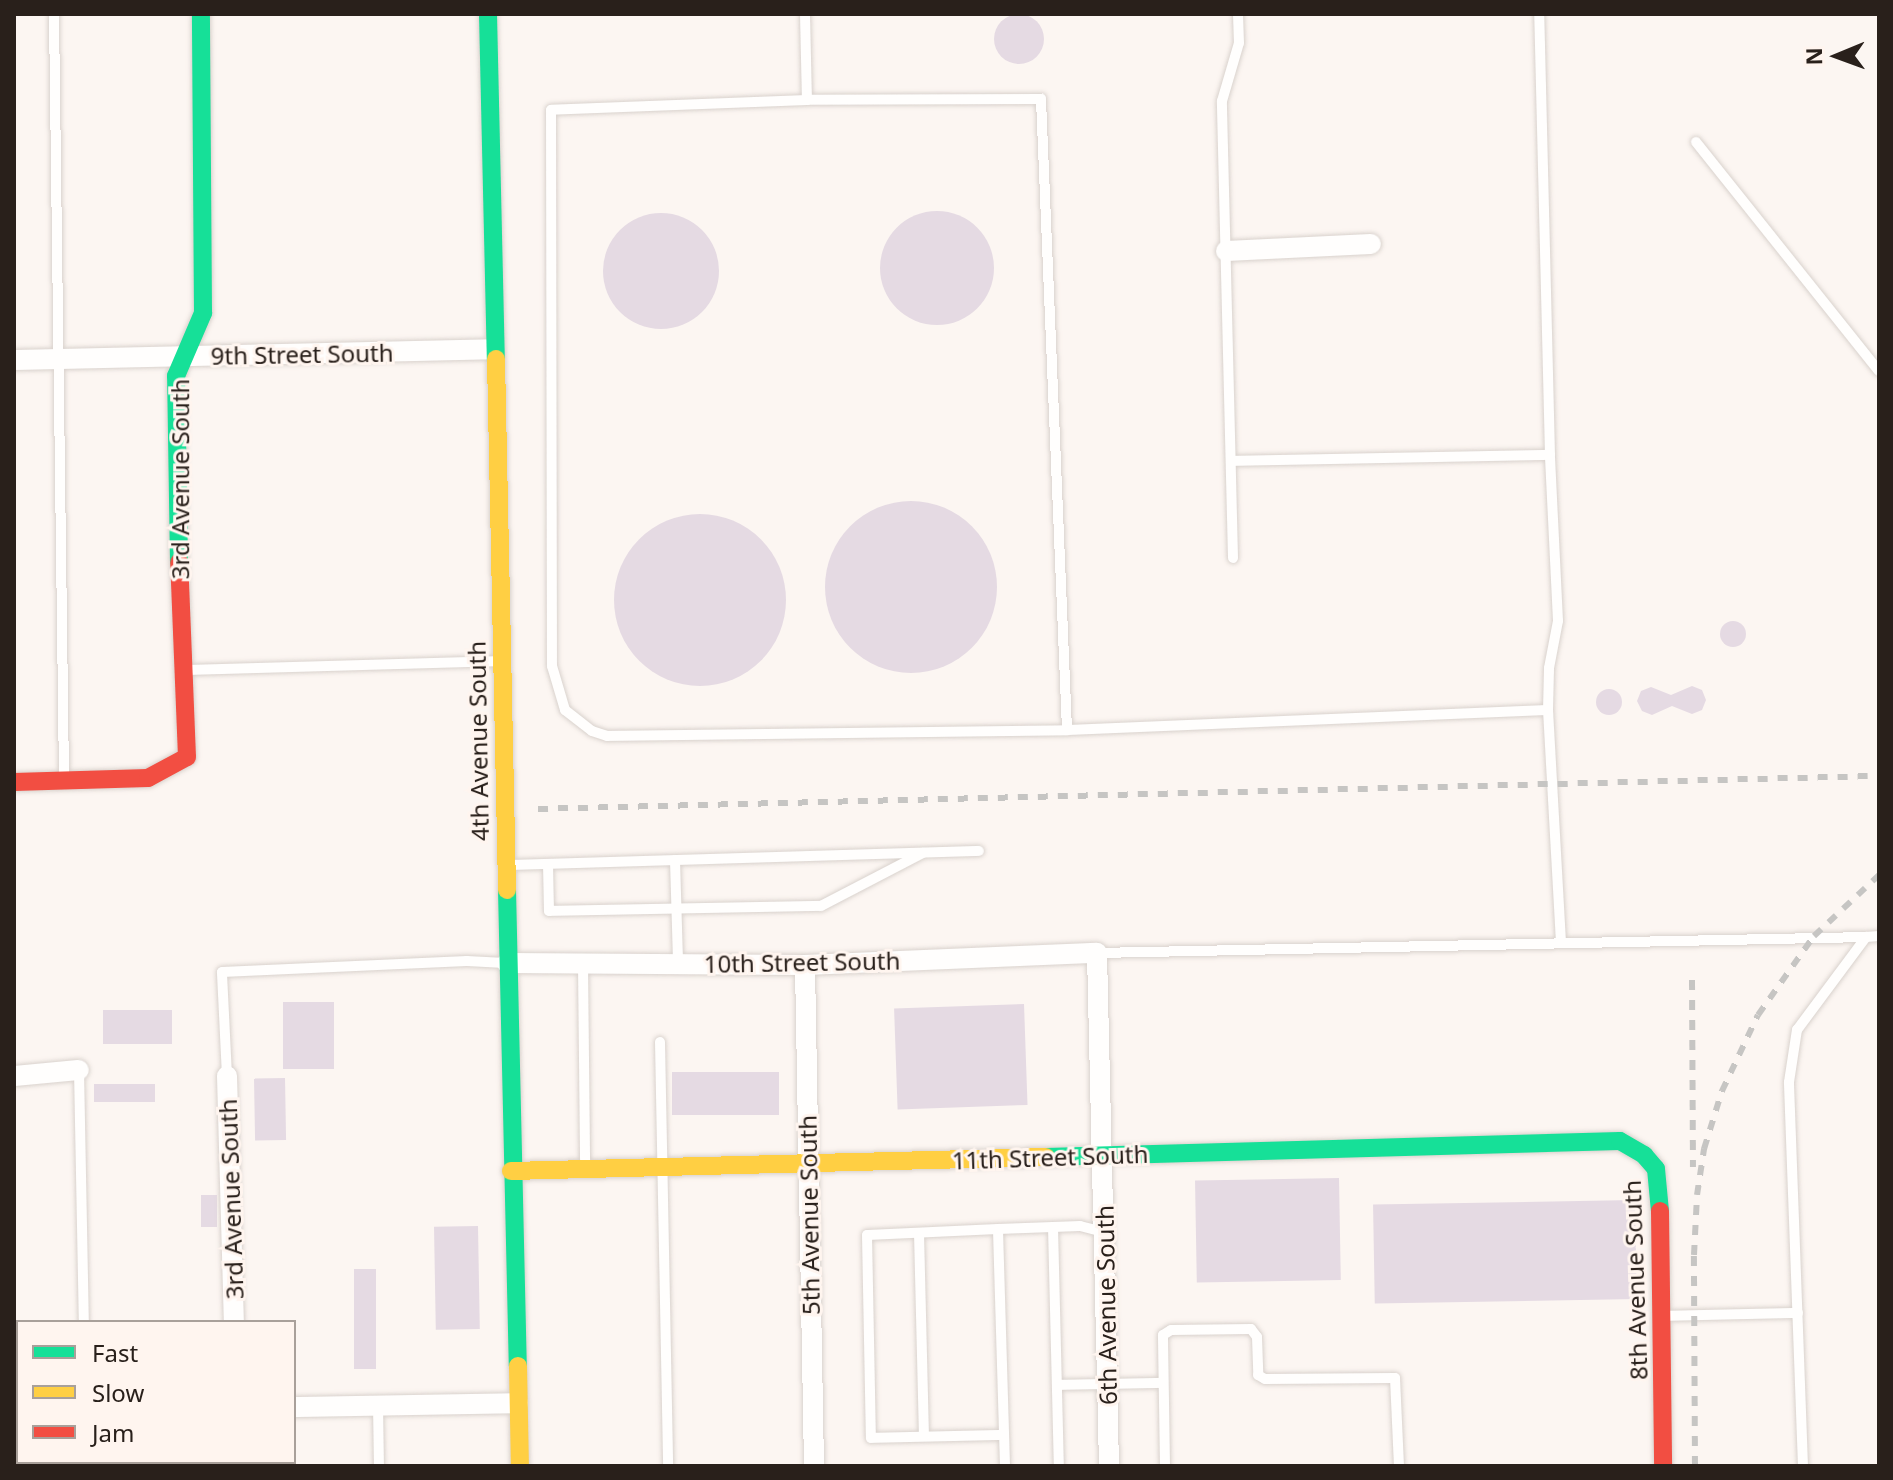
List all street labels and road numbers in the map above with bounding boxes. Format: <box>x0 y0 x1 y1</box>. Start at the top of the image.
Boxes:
street label: 9th Street South <box>210 338 394 370</box>
street label: 3rd Avenue South <box>166 379 194 579</box>
street label: 4th Avenue South <box>462 641 494 841</box>
street label: 10th Street South <box>704 946 900 978</box>
street label: 3rd Avenue South <box>213 1098 249 1300</box>
street label: 5th Avenue South <box>793 1115 825 1315</box>
street label: 11th Street South <box>951 1139 1149 1175</box>
street label: 8th Avenue South <box>1617 1180 1653 1380</box>
street label: 6th Avenue South <box>1090 1205 1122 1405</box>

